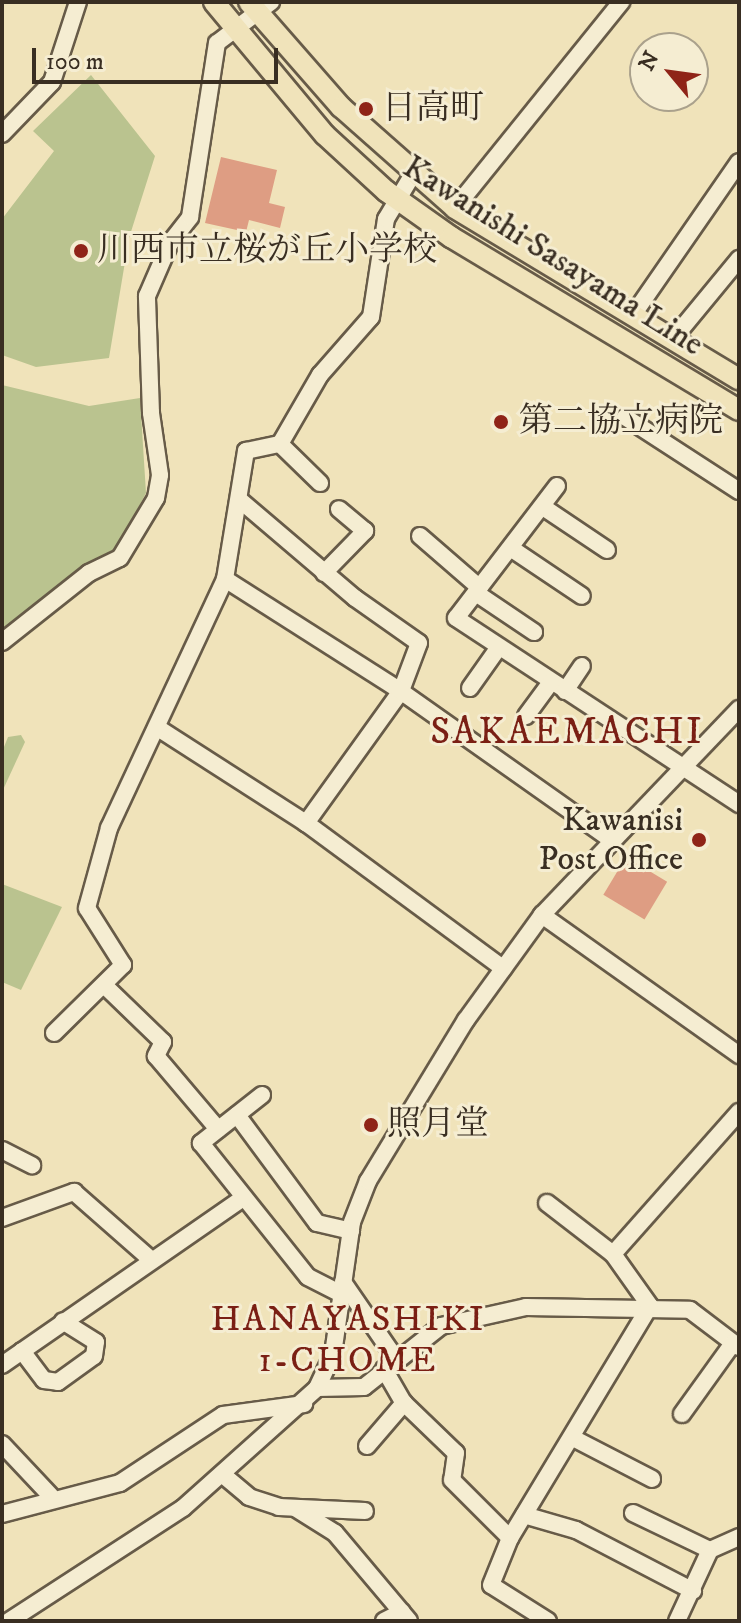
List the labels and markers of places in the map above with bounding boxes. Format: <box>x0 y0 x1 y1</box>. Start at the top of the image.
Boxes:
place label: 日高町 <box>382 89 484 129</box>
marker: 日高町 <box>357 100 375 118</box>
place label: 川西市立桜が丘小学校 <box>97 231 437 271</box>
marker: 川西市立桜が丘小学校 <box>72 242 90 260</box>
place label: 第二協立病院 <box>519 402 723 442</box>
marker: 第二協立病院 <box>490 411 512 433</box>
place label: Kawanisi Post Office <box>539 800 683 880</box>
marker: Kawanisi Post Office <box>690 831 708 849</box>
place label: 照月堂 <box>387 1105 489 1145</box>
marker: 照月堂 <box>362 1116 380 1134</box>

